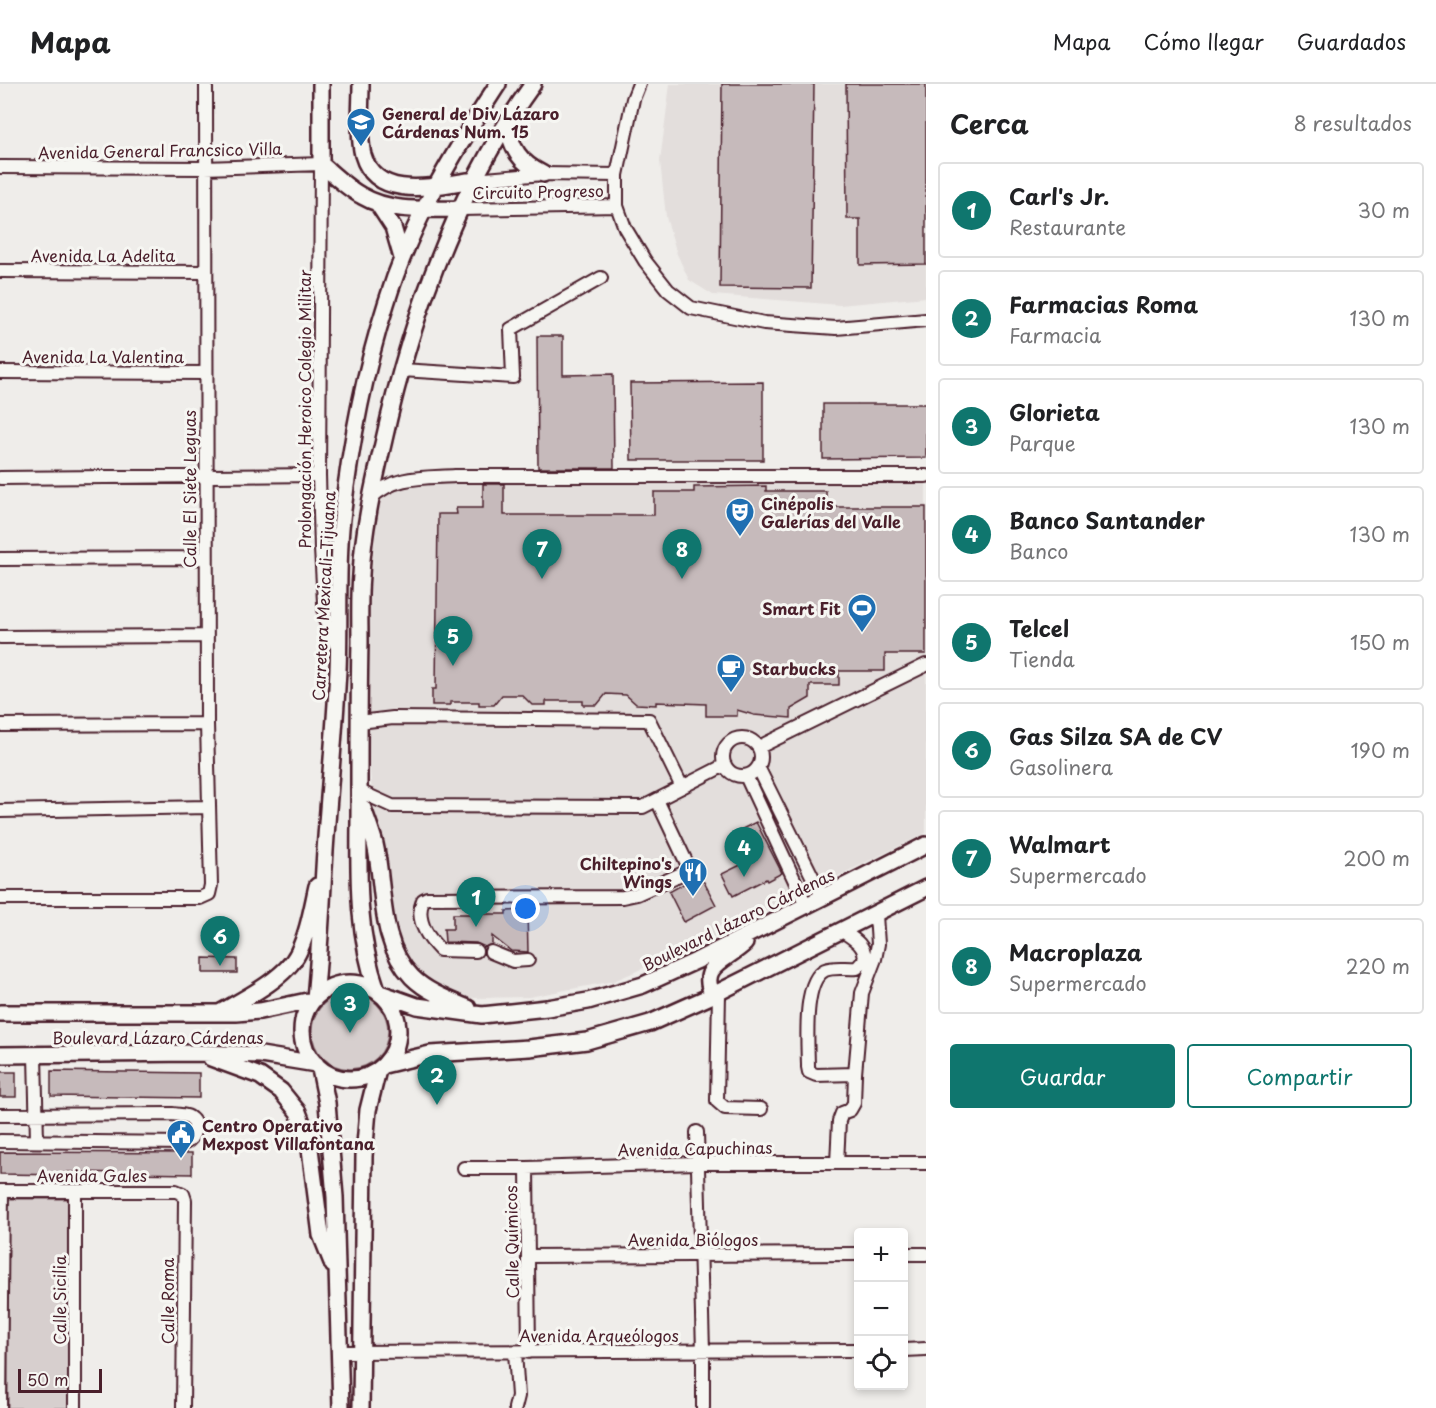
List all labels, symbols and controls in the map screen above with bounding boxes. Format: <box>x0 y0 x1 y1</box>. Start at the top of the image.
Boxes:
text: Mapa <box>30 20 111 63</box>
text: Mapa <box>1053 25 1111 57</box>
text: Cómo llegar <box>1144 25 1264 57</box>
text: Guardados <box>1297 25 1406 57</box>
place label: General de Div Lázaro Cárdenas Num. 15 <box>382 101 559 143</box>
text: Cerca <box>950 104 1029 143</box>
school or university icon: General de Div Lázaro Cárdenas Num. 15 <box>345 106 377 148</box>
text: 8 resultados <box>1293 108 1412 138</box>
street label: Avenida General Francsico Villa <box>38 136 282 164</box>
street label: Circuito Progreso <box>472 178 604 204</box>
text: Carl's Jr. <box>1009 179 1109 212</box>
text: 1 <box>967 195 976 225</box>
text: 30 m <box>1357 195 1410 225</box>
text: Restaurante <box>1009 212 1126 242</box>
street label: Avenida La Adelita <box>31 243 175 267</box>
street label: Prolongación Heroico Colegio Militar <box>292 269 316 548</box>
text: Farmacias Roma <box>1009 287 1198 320</box>
text: 2 <box>964 303 979 333</box>
text: 130 m <box>1350 303 1410 333</box>
text: Farmacia <box>1009 320 1101 350</box>
street label: Avenida La Valentina <box>22 344 184 368</box>
text: Glorieta <box>1009 395 1100 428</box>
street label: Calle El Siete Leguas <box>177 410 201 568</box>
text: 3 <box>965 411 978 441</box>
text: 130 m <box>1350 411 1410 441</box>
text: Parque <box>1009 428 1076 458</box>
street label: Carretera Mexicali–Tijuana <box>306 490 340 702</box>
place label: Cinépolis Galerías del Valle <box>761 491 901 533</box>
theatre icon: Cinépolis Galerías del Valle <box>724 496 756 538</box>
text: Banco Santander <box>1009 503 1205 536</box>
text: 4 <box>965 519 978 549</box>
text: 130 m <box>1350 519 1410 549</box>
pin: 7 <box>522 530 562 579</box>
pin: 8 <box>662 530 702 579</box>
text: Banco <box>1009 536 1068 566</box>
sports icon: Smart Fit <box>846 592 878 634</box>
place label: Smart Fit <box>762 596 841 620</box>
text: Telcel <box>1009 611 1069 644</box>
pin: 5 <box>434 616 472 666</box>
text: 5 <box>965 627 978 657</box>
text: 150 m <box>1350 627 1410 657</box>
text: Tienda <box>1009 644 1075 674</box>
cafe icon: Starbucks <box>715 652 747 694</box>
place label: Starbucks <box>752 656 836 680</box>
text: Gas Silza SA de CV <box>1009 719 1222 752</box>
text: 6 <box>964 735 979 765</box>
text: 190 m <box>1351 735 1410 765</box>
text: Gasolinera <box>1009 752 1113 782</box>
text: Walmart <box>1009 827 1111 860</box>
pin: 4 <box>724 828 764 877</box>
text: 7 <box>966 843 977 873</box>
text: 200 m <box>1343 843 1410 873</box>
place label: Chiltepino's Wings <box>580 851 672 893</box>
restaurant icon: Chiltepino's Wings <box>677 856 709 898</box>
text: Supermercado <box>1009 860 1147 890</box>
street label: Boulevard Lázaro Cárdenas <box>638 862 838 976</box>
pin: 1 <box>456 878 496 927</box>
your location <box>511 894 540 923</box>
pin: 6 <box>200 916 240 966</box>
text: Macroplaza <box>1009 935 1142 968</box>
text: 8 <box>965 951 978 981</box>
text: 220 m <box>1346 951 1410 981</box>
text: Supermercado <box>1009 968 1147 998</box>
pin: 3 <box>330 984 370 1033</box>
street label: Boulevard Lázaro Cárdenas <box>52 1025 264 1049</box>
button: Guardar <box>950 1044 1175 1108</box>
button: Compartir <box>1187 1044 1412 1108</box>
pin: 2 <box>418 1056 456 1105</box>
place label: Centro Operativo Mexpost Villafontana <box>202 1113 375 1155</box>
public building icon: Centro Operativo Mexpost Villafontana <box>165 1118 197 1160</box>
street label: Avenida Capuchinas <box>617 1135 773 1161</box>
street label: Avenida Gales <box>37 1163 147 1187</box>
street label: Calle Químicos <box>498 1185 524 1299</box>
street label: Avenida Biólogos <box>628 1227 758 1251</box>
map controls <box>854 1228 908 1390</box>
button: + <box>854 1228 908 1282</box>
street label: Calle Sicilia <box>47 1255 71 1345</box>
street label: Calle Roma <box>155 1258 179 1344</box>
button: − <box>854 1282 908 1336</box>
street label: Avenida Arqueólogos <box>519 1323 679 1347</box>
button: locate <box>854 1336 908 1390</box>
scale bar <box>18 1366 102 1394</box>
text: 50 m <box>27 1367 68 1391</box>

